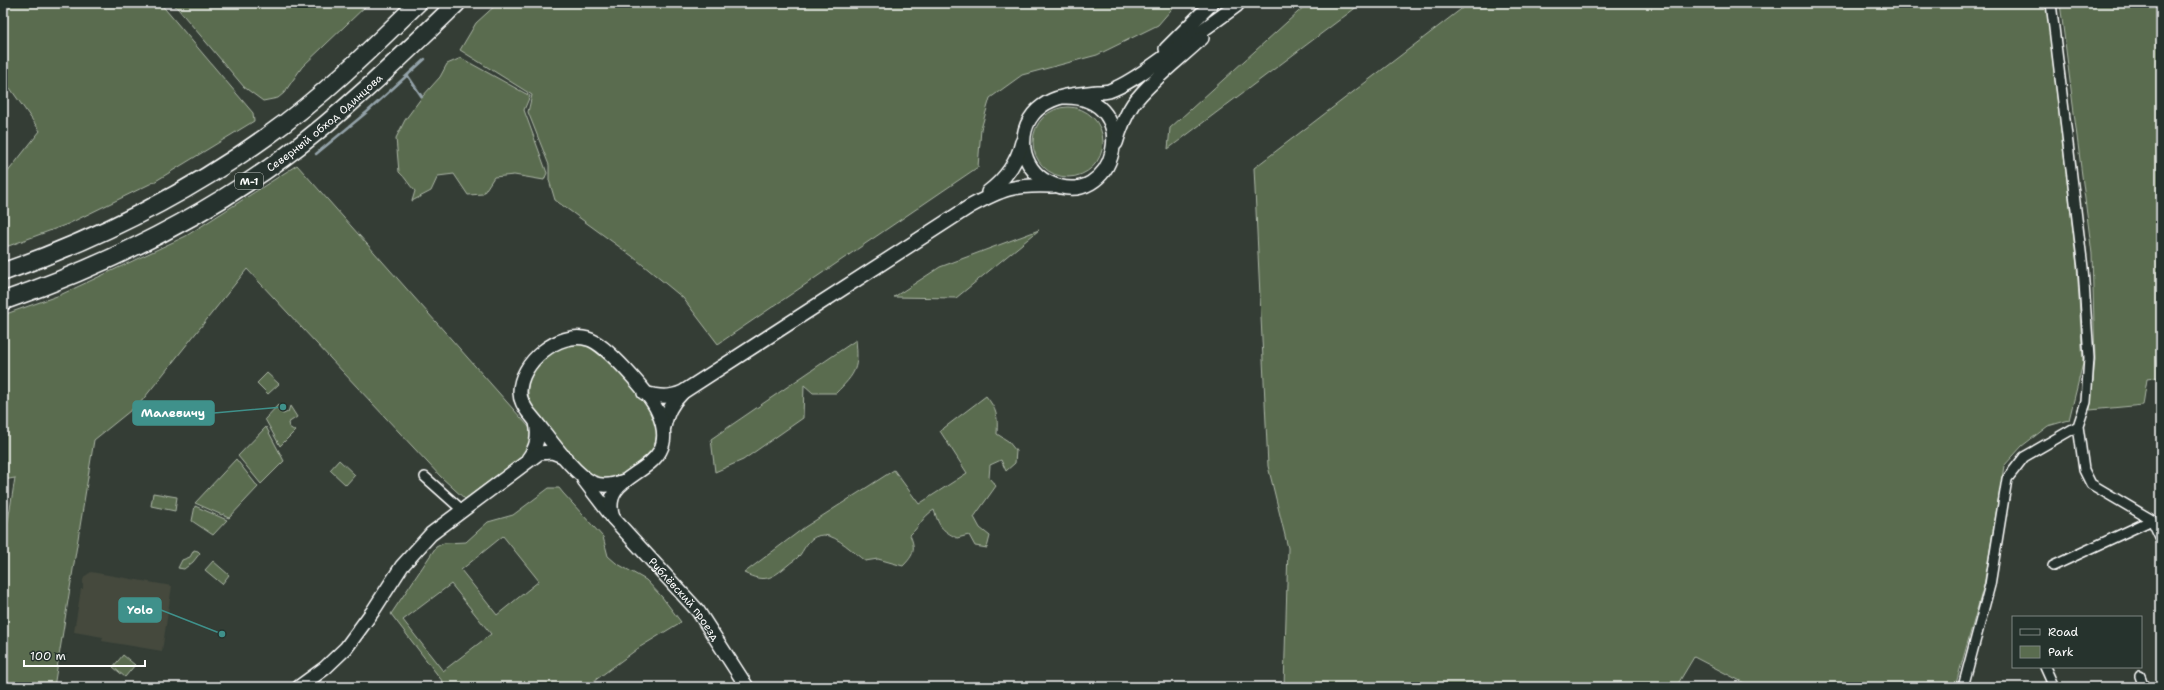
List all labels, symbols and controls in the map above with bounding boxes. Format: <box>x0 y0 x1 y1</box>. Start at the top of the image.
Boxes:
street label: Северный обход Одинцова <box>264 71 386 175</box>
road number: М-1 <box>235 173 263 189</box>
callout: Малевичу <box>133 401 214 425</box>
text: Малевичу <box>141 405 205 421</box>
street label: Рублёвский проезд <box>645 555 722 644</box>
callout: Yolo <box>119 598 161 622</box>
text: Yolo <box>127 602 153 618</box>
legend <box>2012 616 2142 668</box>
text: Road <box>2048 624 2079 640</box>
scale bar <box>24 642 145 668</box>
text: Park <box>2048 644 2074 660</box>
text: 100 m <box>30 648 66 664</box>

